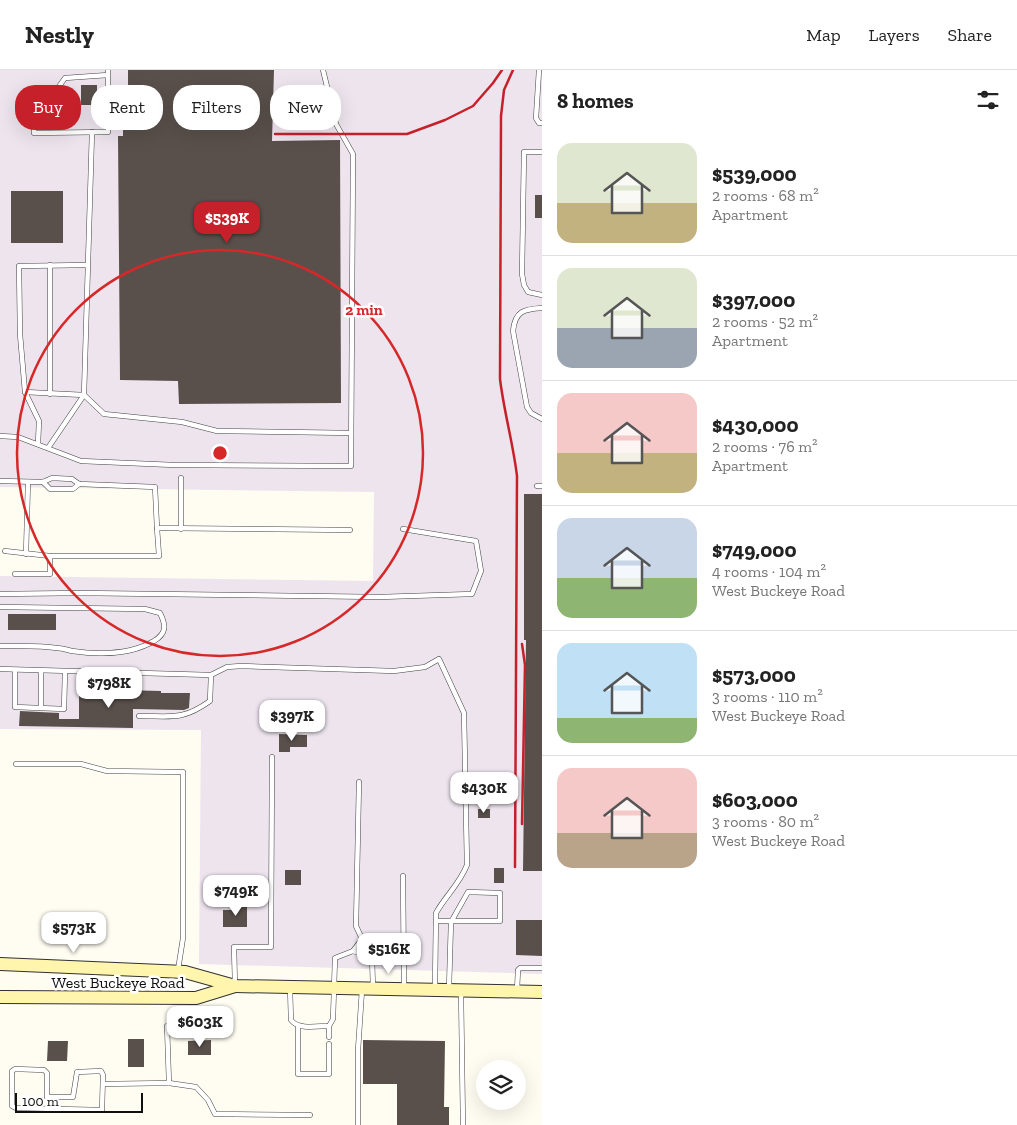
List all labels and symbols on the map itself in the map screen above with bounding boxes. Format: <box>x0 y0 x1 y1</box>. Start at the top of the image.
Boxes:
pin: $539K <box>192 202 262 244</box>
text: 2 min <box>345 301 383 319</box>
centre of rings <box>211 444 229 462</box>
pin: $798K <box>74 666 144 709</box>
pin: $397K <box>257 700 327 742</box>
pin: $430K <box>449 772 519 814</box>
pin: $749K <box>201 874 271 917</box>
pin: $573K <box>39 912 109 954</box>
pin: $516K <box>354 932 424 975</box>
street label: West Buckeye Road <box>51 973 185 992</box>
pin: $603K <box>165 1006 235 1048</box>
scale bar <box>15 1090 142 1113</box>

